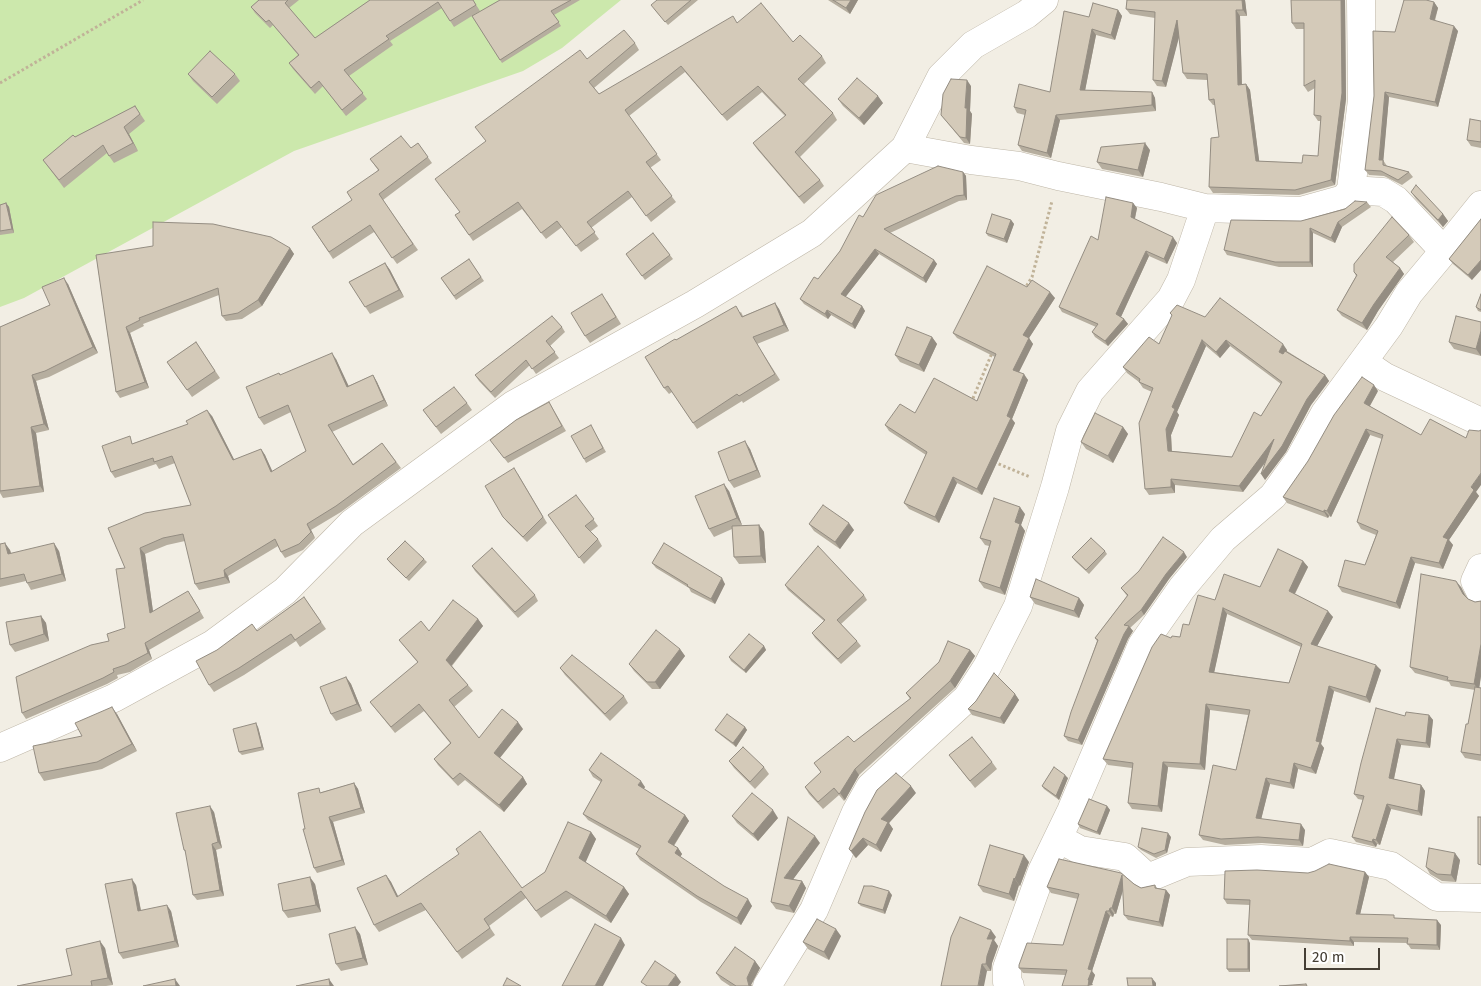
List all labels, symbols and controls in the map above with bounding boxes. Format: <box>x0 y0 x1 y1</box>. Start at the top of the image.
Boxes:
scale bar <box>1306 938 1382 970</box>
text: 20 m <box>1312 948 1345 966</box>

